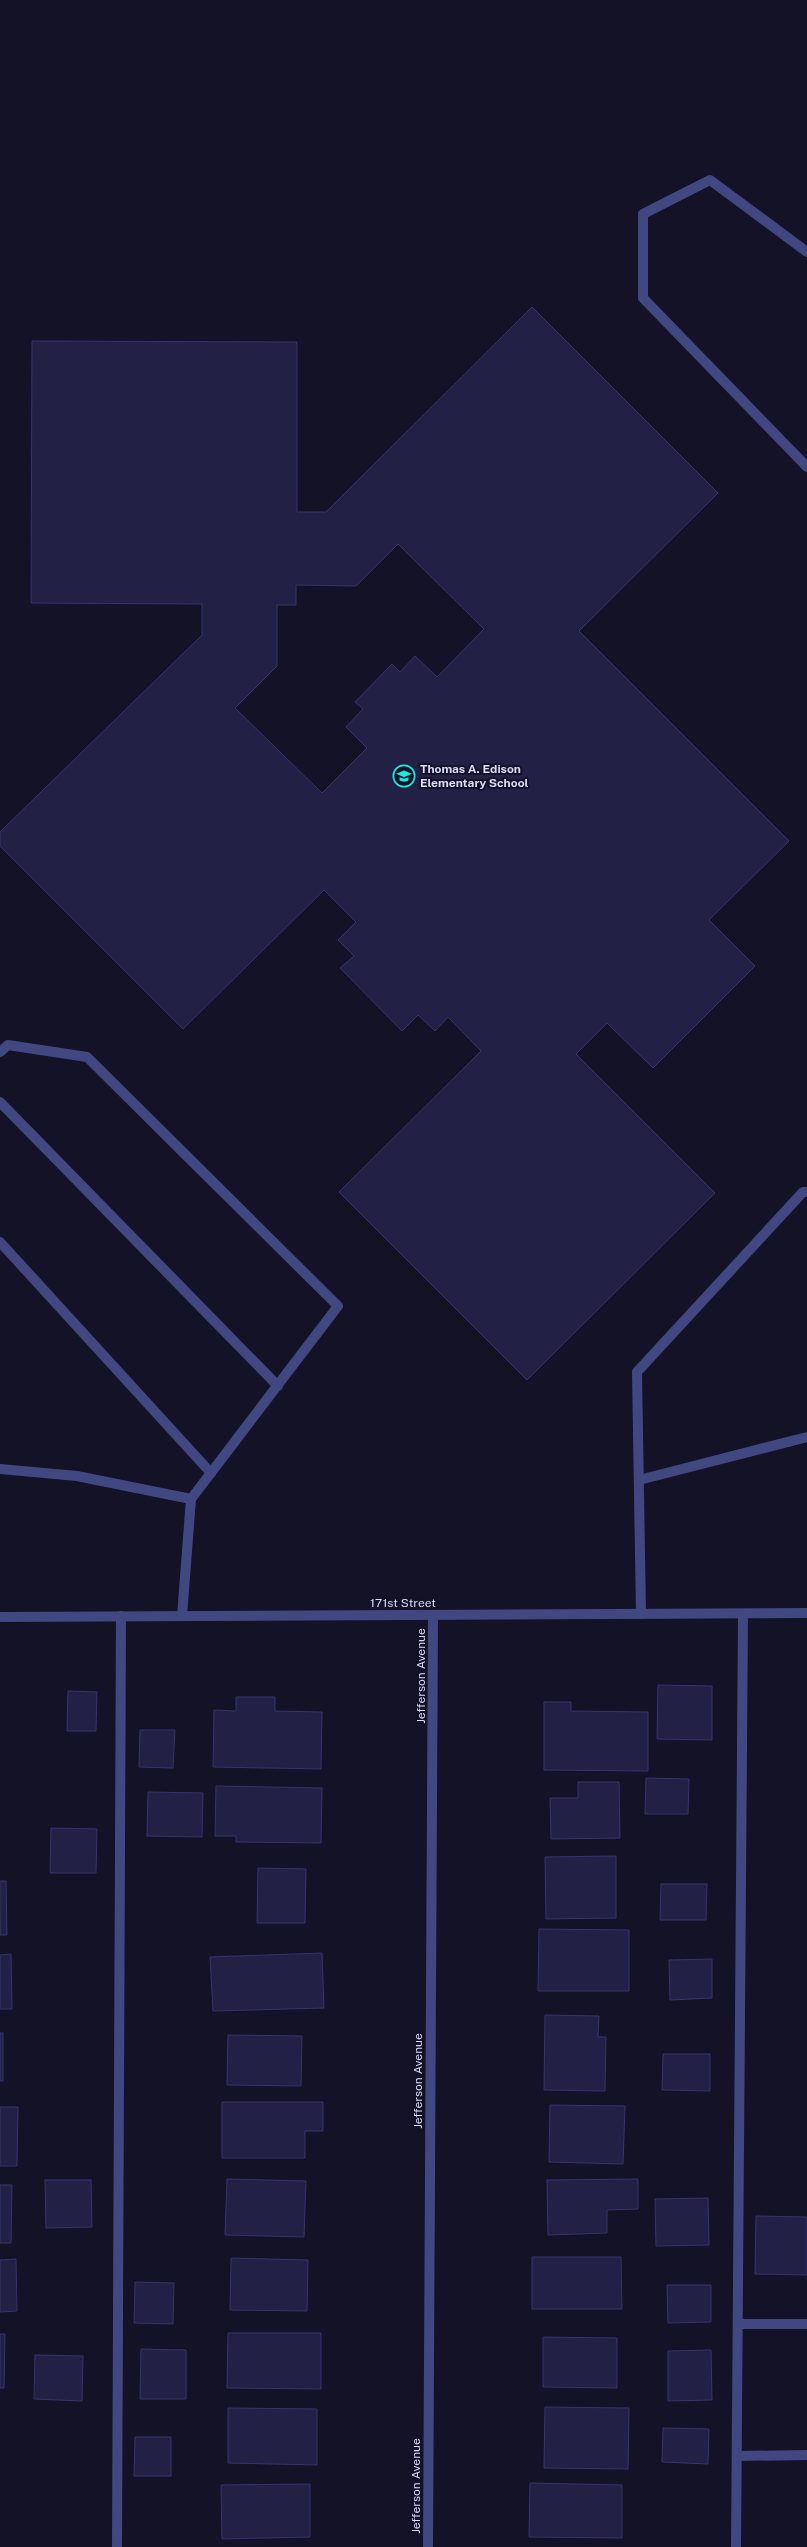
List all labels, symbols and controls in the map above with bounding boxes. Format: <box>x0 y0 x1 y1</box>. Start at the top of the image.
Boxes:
place label: Thomas A. Edison Elementary School <box>420 762 529 790</box>
school or university icon: Thomas A. Edison Elementary School <box>392 764 416 788</box>
street label: 171st Street <box>370 1596 436 1610</box>
street label: Jefferson Avenue <box>414 1628 428 1724</box>
street label: Jefferson Avenue <box>411 2033 425 2129</box>
street label: Jefferson Avenue <box>409 2438 423 2534</box>

